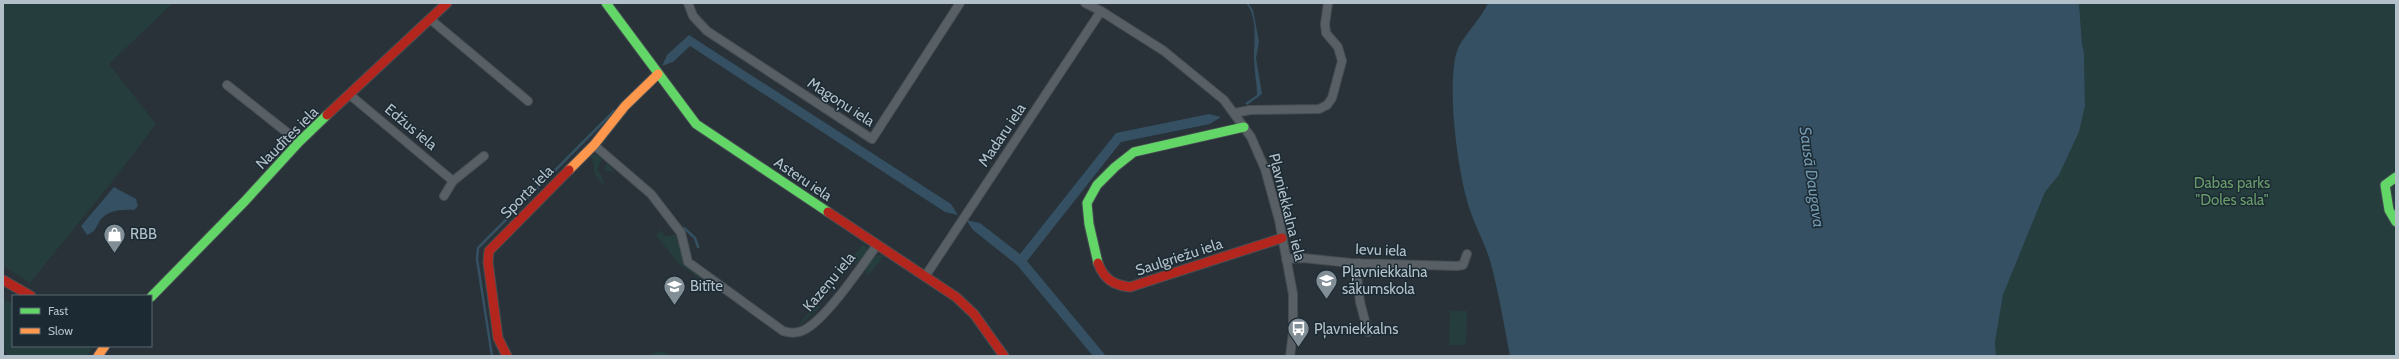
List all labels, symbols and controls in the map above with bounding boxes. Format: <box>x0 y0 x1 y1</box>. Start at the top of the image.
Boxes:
street label: Magoņu iela <box>804 74 879 132</box>
street label: Madaru iela <box>974 99 1030 170</box>
street label: Edžus iela <box>381 100 441 154</box>
street label: Naudītes iela <box>252 102 323 173</box>
water label: Sausā Daugava <box>1796 125 1828 229</box>
street label: Pļavniekkalna iela <box>1264 151 1309 264</box>
street label: Asteru iela <box>771 153 836 205</box>
street label: Sporta iela <box>497 161 558 222</box>
park label: Dabas parks "Doles sala" <box>2194 174 2270 209</box>
shop icon: RBB <box>102 221 128 254</box>
place label: RBB <box>130 225 157 243</box>
street label: Saulgriežu iela <box>1133 234 1225 280</box>
street label: Ievu iela <box>1355 240 1408 260</box>
street label: Kazeņu iela <box>799 248 860 316</box>
place label: Pļavniekkalna sākumskola <box>1342 263 1428 298</box>
school or university icon: Pļavniekkalna sākumskola <box>1314 268 1340 301</box>
school or university icon: Bitīte <box>661 273 687 306</box>
place label: Bitīte <box>690 277 723 295</box>
legend <box>12 295 152 347</box>
text: Fast <box>48 303 68 318</box>
bus stop icon: Pļavniekkalns <box>1286 316 1312 349</box>
place label: Pļavniekkalns <box>1314 320 1398 339</box>
text: Slow <box>48 323 73 338</box>

